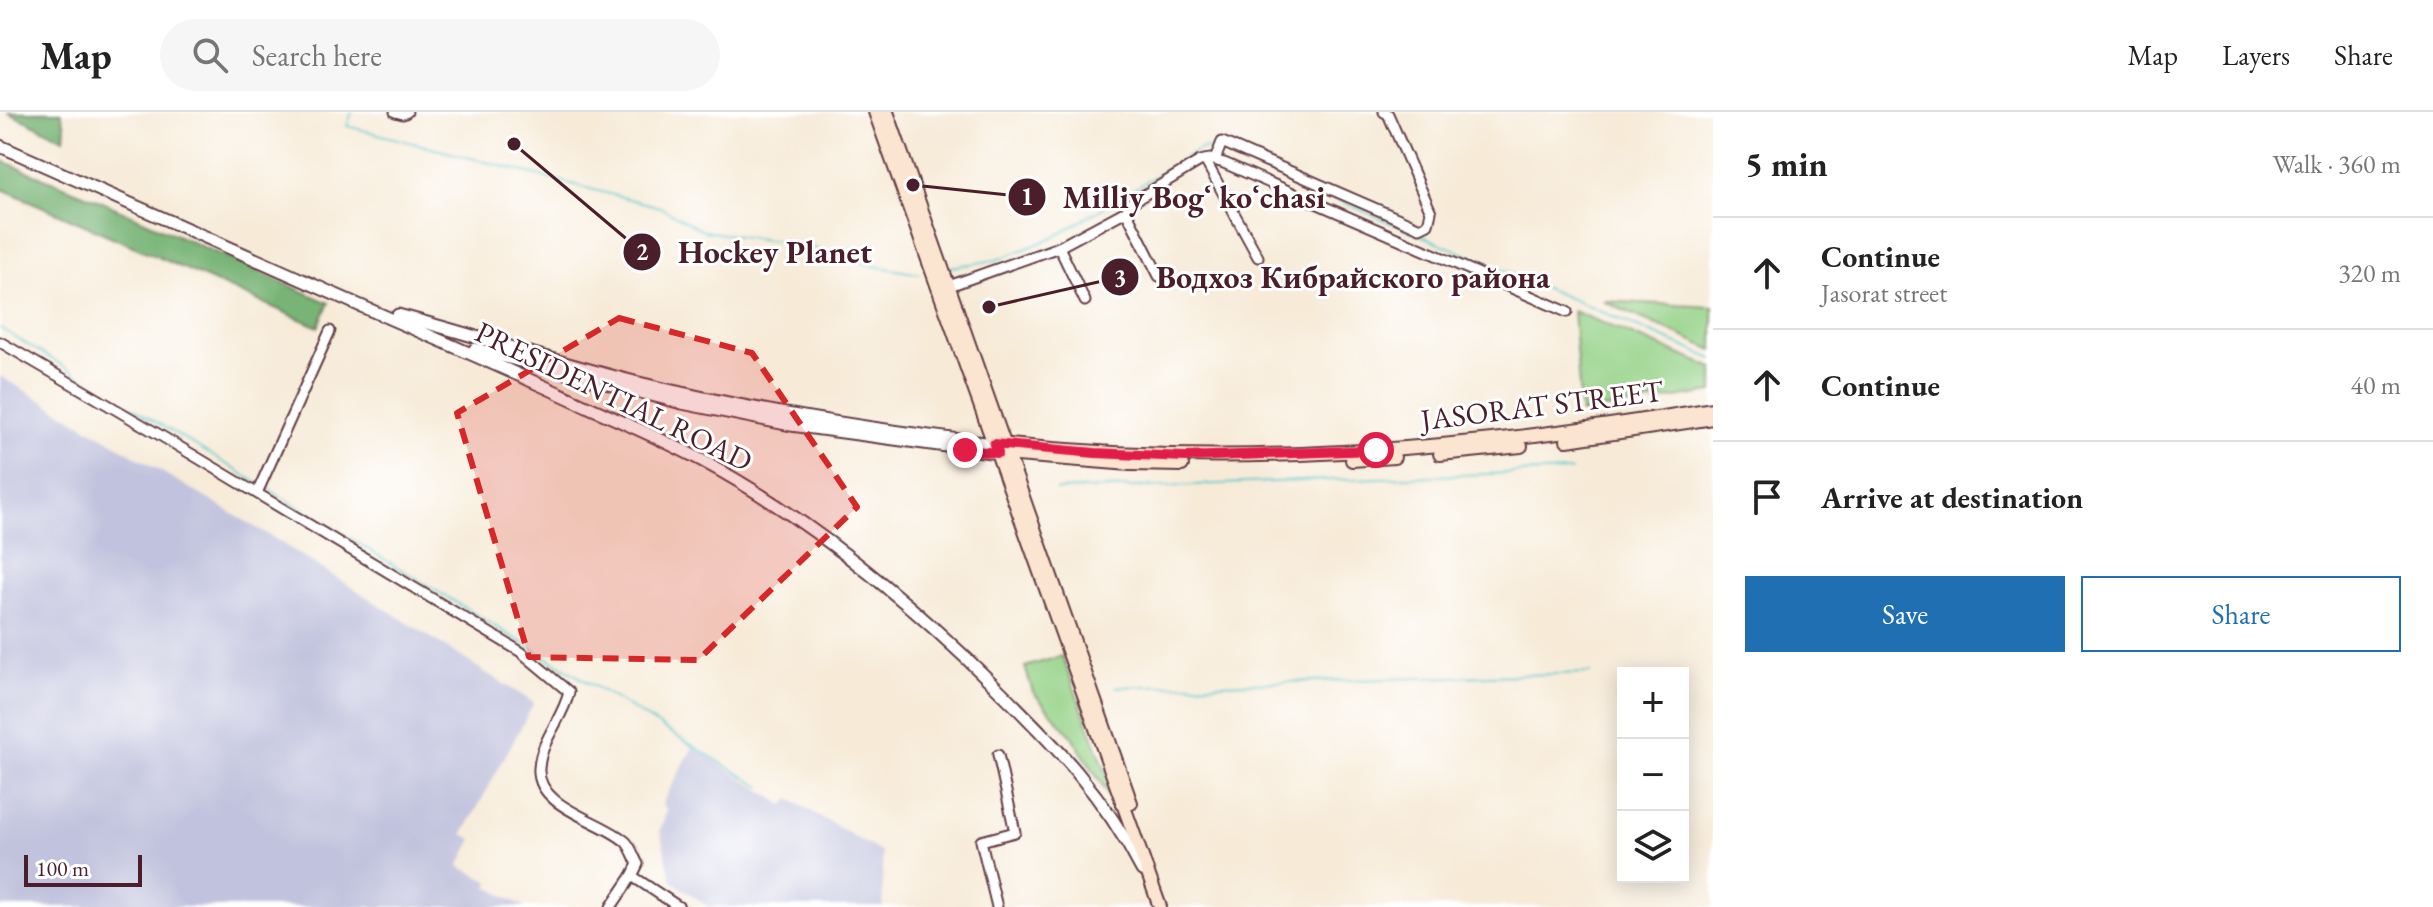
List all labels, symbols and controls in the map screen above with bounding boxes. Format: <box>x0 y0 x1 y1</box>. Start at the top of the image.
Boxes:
search box <box>160 19 720 91</box>
text: Map <box>40 31 112 80</box>
icon: search <box>188 33 232 77</box>
text: Search here <box>252 36 382 75</box>
text: Map <box>2128 37 2178 73</box>
text: Layers <box>2222 37 2290 73</box>
text: Share <box>2334 37 2393 73</box>
text: 5 min <box>1745 142 1828 186</box>
text: Walk · 360 m <box>2273 147 2401 181</box>
callout: Milliy Bogʻ koʻchasi <box>1007 169 1342 225</box>
text: Milliy Bogʻ koʻchasi <box>1063 176 1326 218</box>
text: 1 <box>1021 181 1033 212</box>
callout: Hockey Planet <box>622 224 888 280</box>
text: Hockey Planet <box>678 231 872 273</box>
text: 2 <box>636 236 649 267</box>
text: Continue <box>1821 237 1940 276</box>
callout: Водхоз Кибрайского района <box>1100 249 1566 305</box>
icon: ahead <box>1745 251 1789 295</box>
text: Водхоз Кибрайского района <box>1156 256 1551 298</box>
text: 320 m <box>2338 256 2401 290</box>
text: 3 <box>1114 262 1126 293</box>
text: Jasorat street <box>1821 276 1947 310</box>
street label: PRESIDENTIAL ROAD <box>469 312 759 480</box>
icon: ahead <box>1745 363 1789 407</box>
text: Continue <box>1821 366 1940 405</box>
text: 40 m <box>2351 368 2401 402</box>
street label: JASORAT STREET <box>1416 371 1666 440</box>
route end <box>947 432 983 468</box>
route start <box>1358 432 1394 468</box>
icon: arrive <box>1745 475 1789 519</box>
text: Arrive at destination <box>1821 478 2083 517</box>
button: Save <box>1745 576 2065 652</box>
button: Share <box>2081 576 2401 652</box>
map controls <box>1617 667 1689 883</box>
button: + <box>1617 667 1689 739</box>
button: − <box>1617 739 1689 811</box>
button: layers <box>1617 811 1689 883</box>
scale bar <box>24 851 142 887</box>
text: 100 m <box>36 854 89 883</box>

